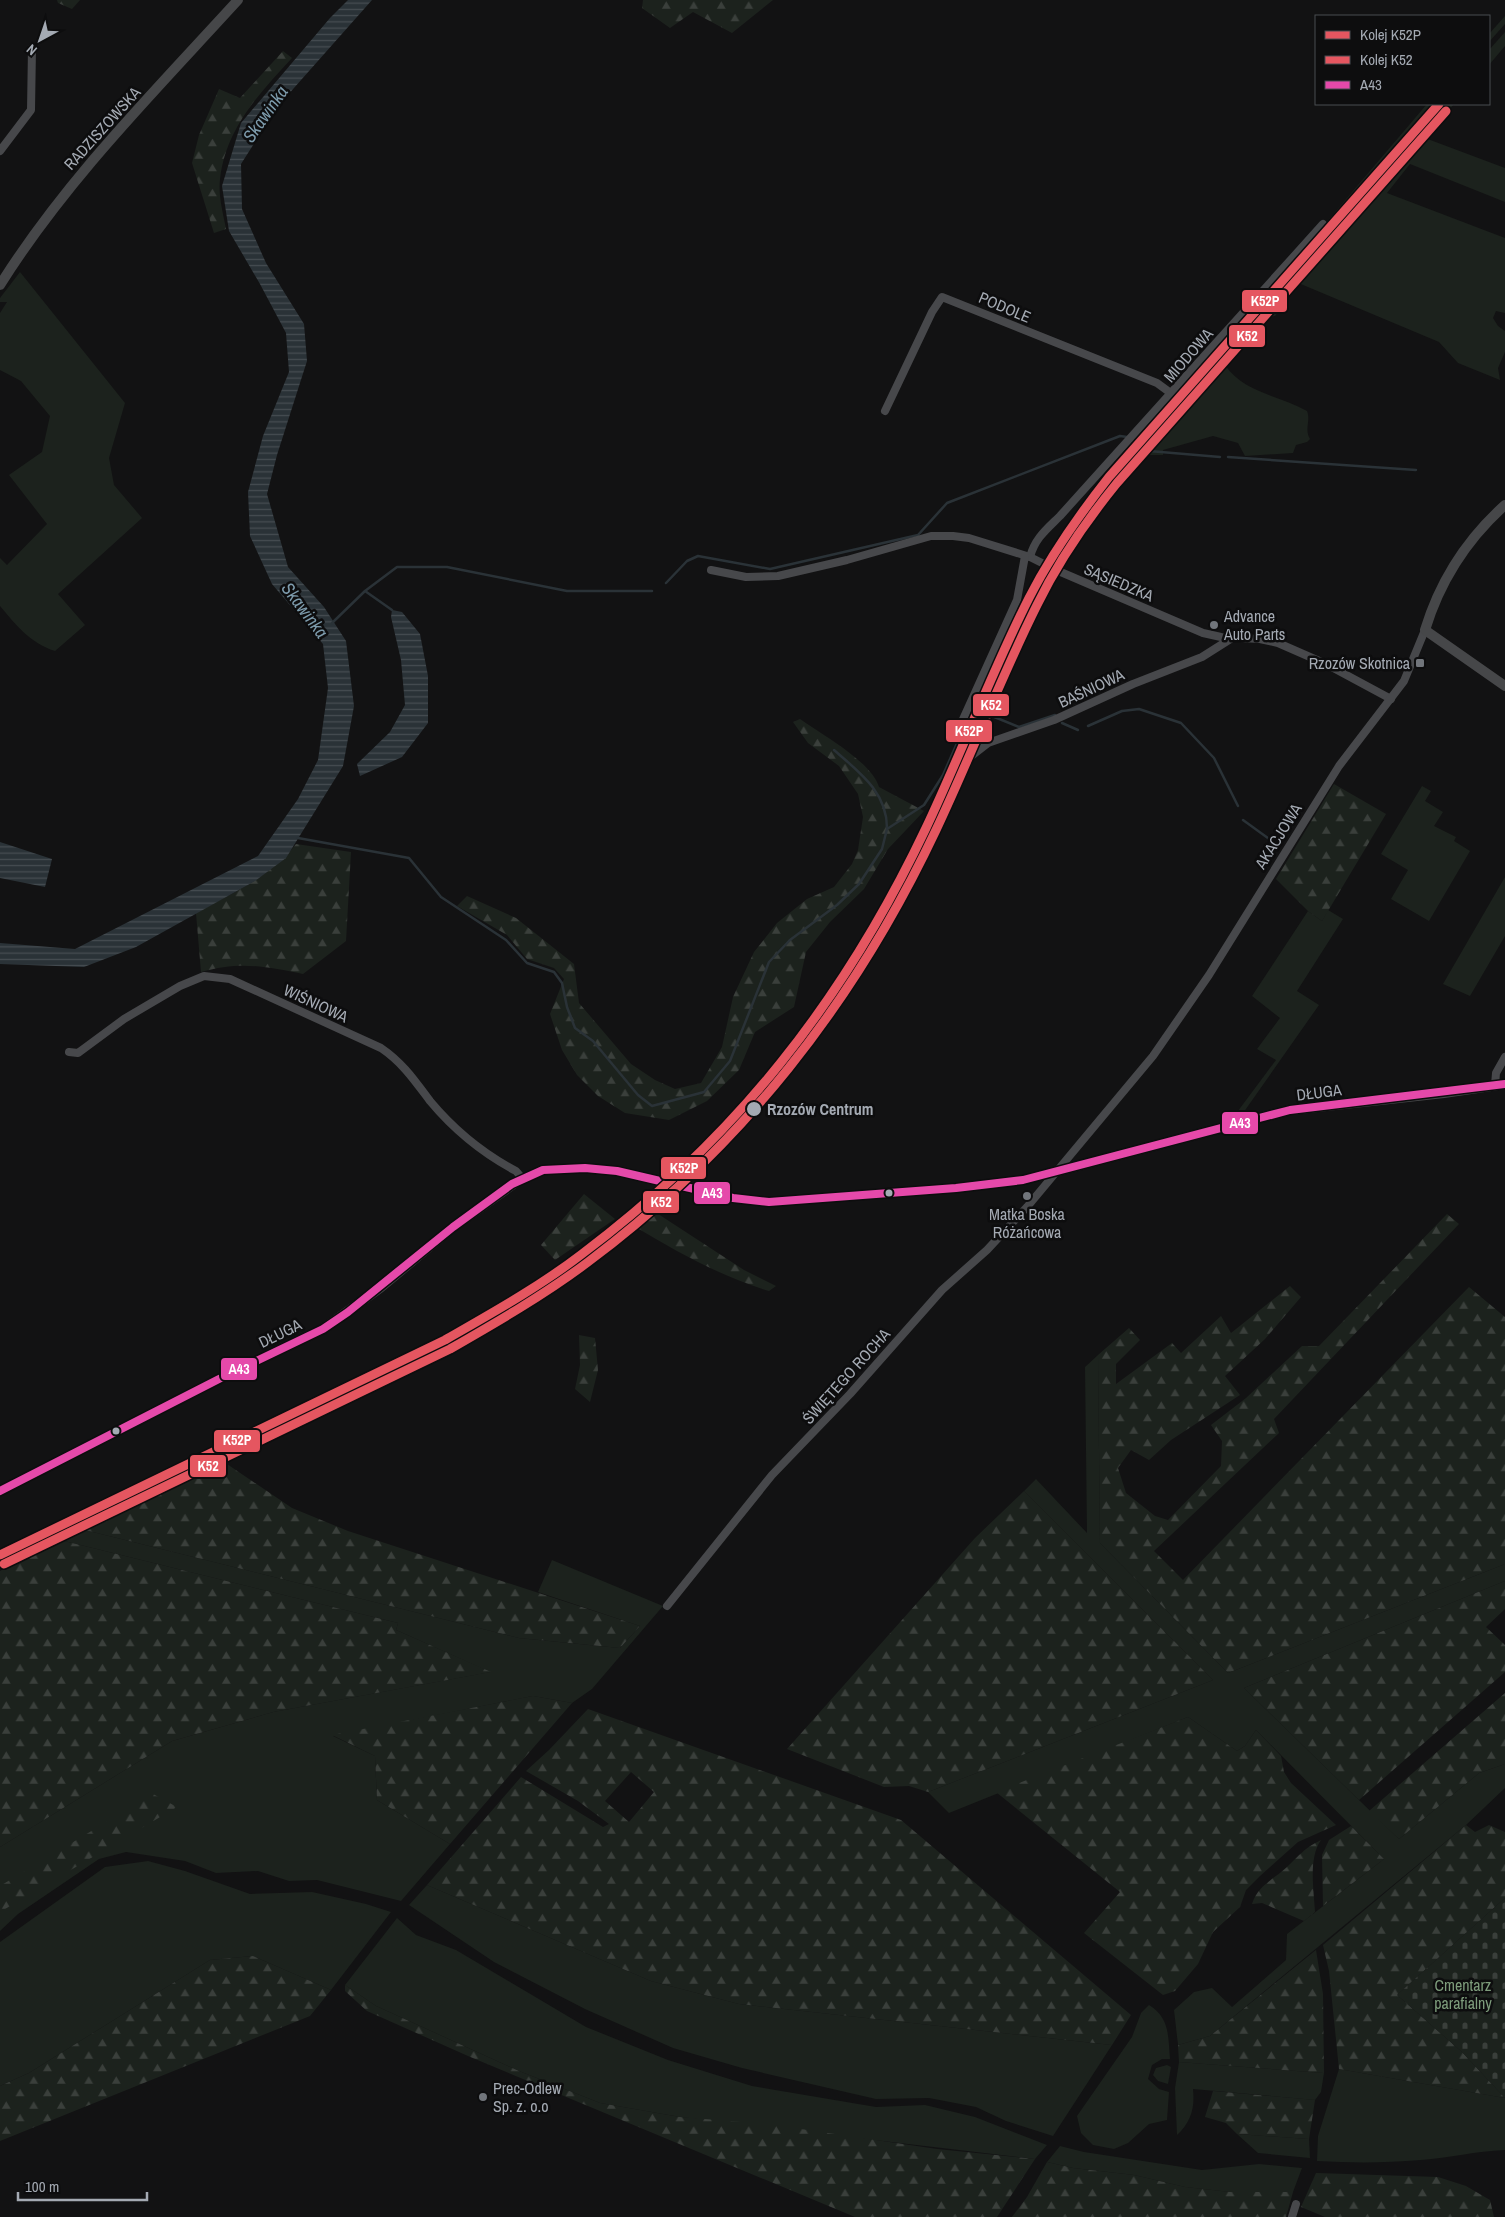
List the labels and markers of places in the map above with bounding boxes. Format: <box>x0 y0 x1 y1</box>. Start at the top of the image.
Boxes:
place label: Advance Auto Parts <box>1223 605 1285 645</box>
marker: Advance Auto Parts <box>1208 619 1220 631</box>
place label: Rzozów Skotnica <box>1309 652 1411 674</box>
marker: Rzozów Skotnica <box>1414 657 1426 669</box>
place label: Rzozów Centrum <box>767 1098 873 1120</box>
marker: Rzozów Centrum <box>745 1100 763 1118</box>
unlabelled marker <box>884 1188 894 1198</box>
marker: Matka Boska Różańcowa <box>1021 1190 1033 1202</box>
place label: Matka Boska Różańcowa <box>989 1203 1066 1243</box>
unlabelled marker <box>111 1426 121 1436</box>
place label: Prec-Odlew Sp. z. o.o <box>493 2077 562 2117</box>
marker: Prec-Odlew Sp. z. o.o <box>477 2091 489 2103</box>

